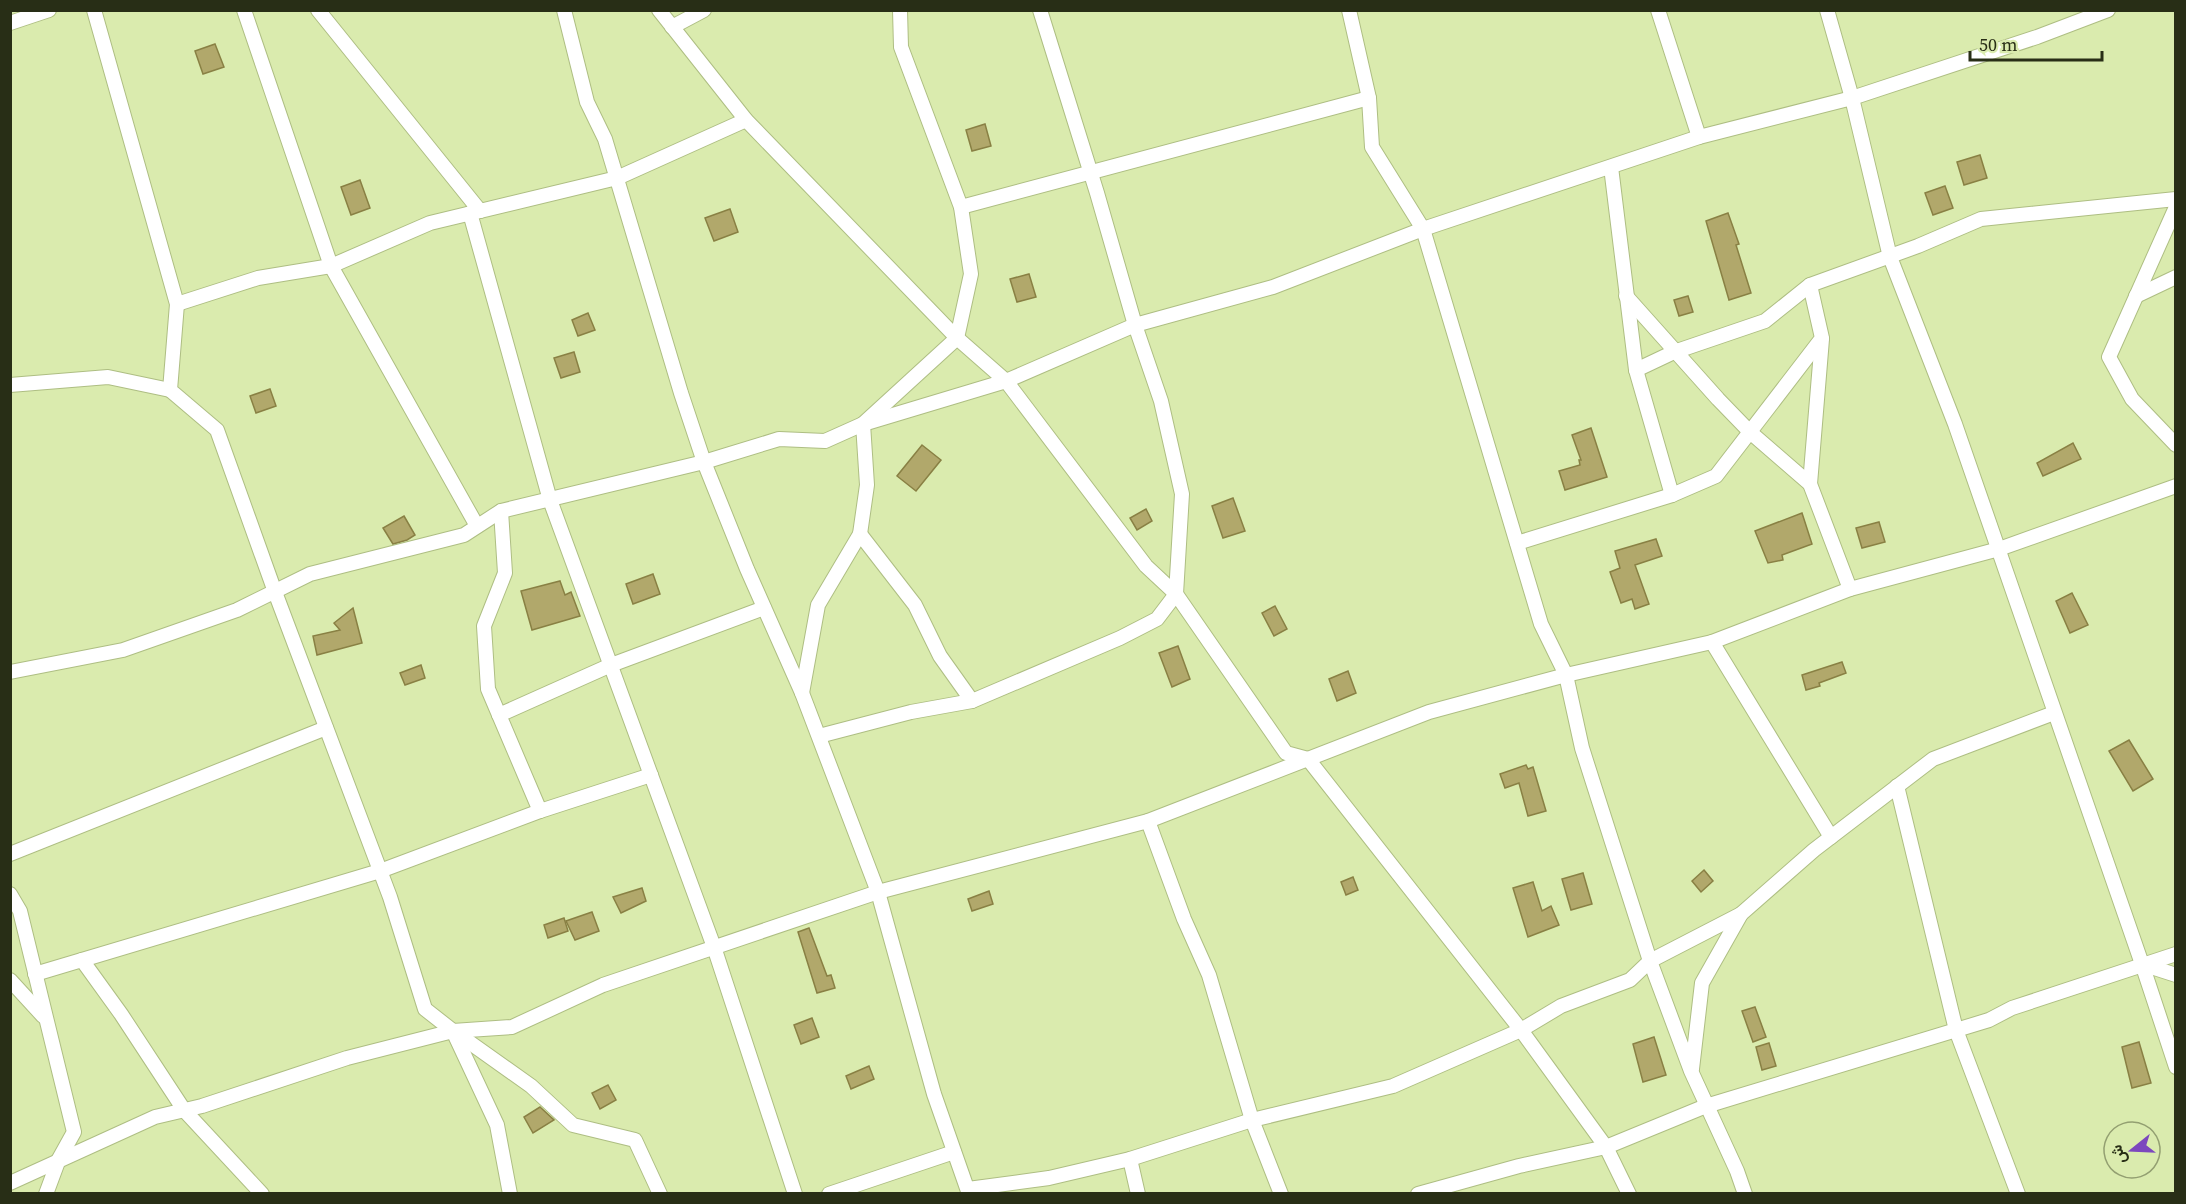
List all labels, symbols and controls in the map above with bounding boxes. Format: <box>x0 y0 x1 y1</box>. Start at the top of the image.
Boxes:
scale bar <box>1970 24 2102 62</box>
text: 50 m <box>1979 32 2017 57</box>
north arrow <box>2102 1120 2162 1180</box>
text: ش <box>2104 1142 2131 1167</box>

